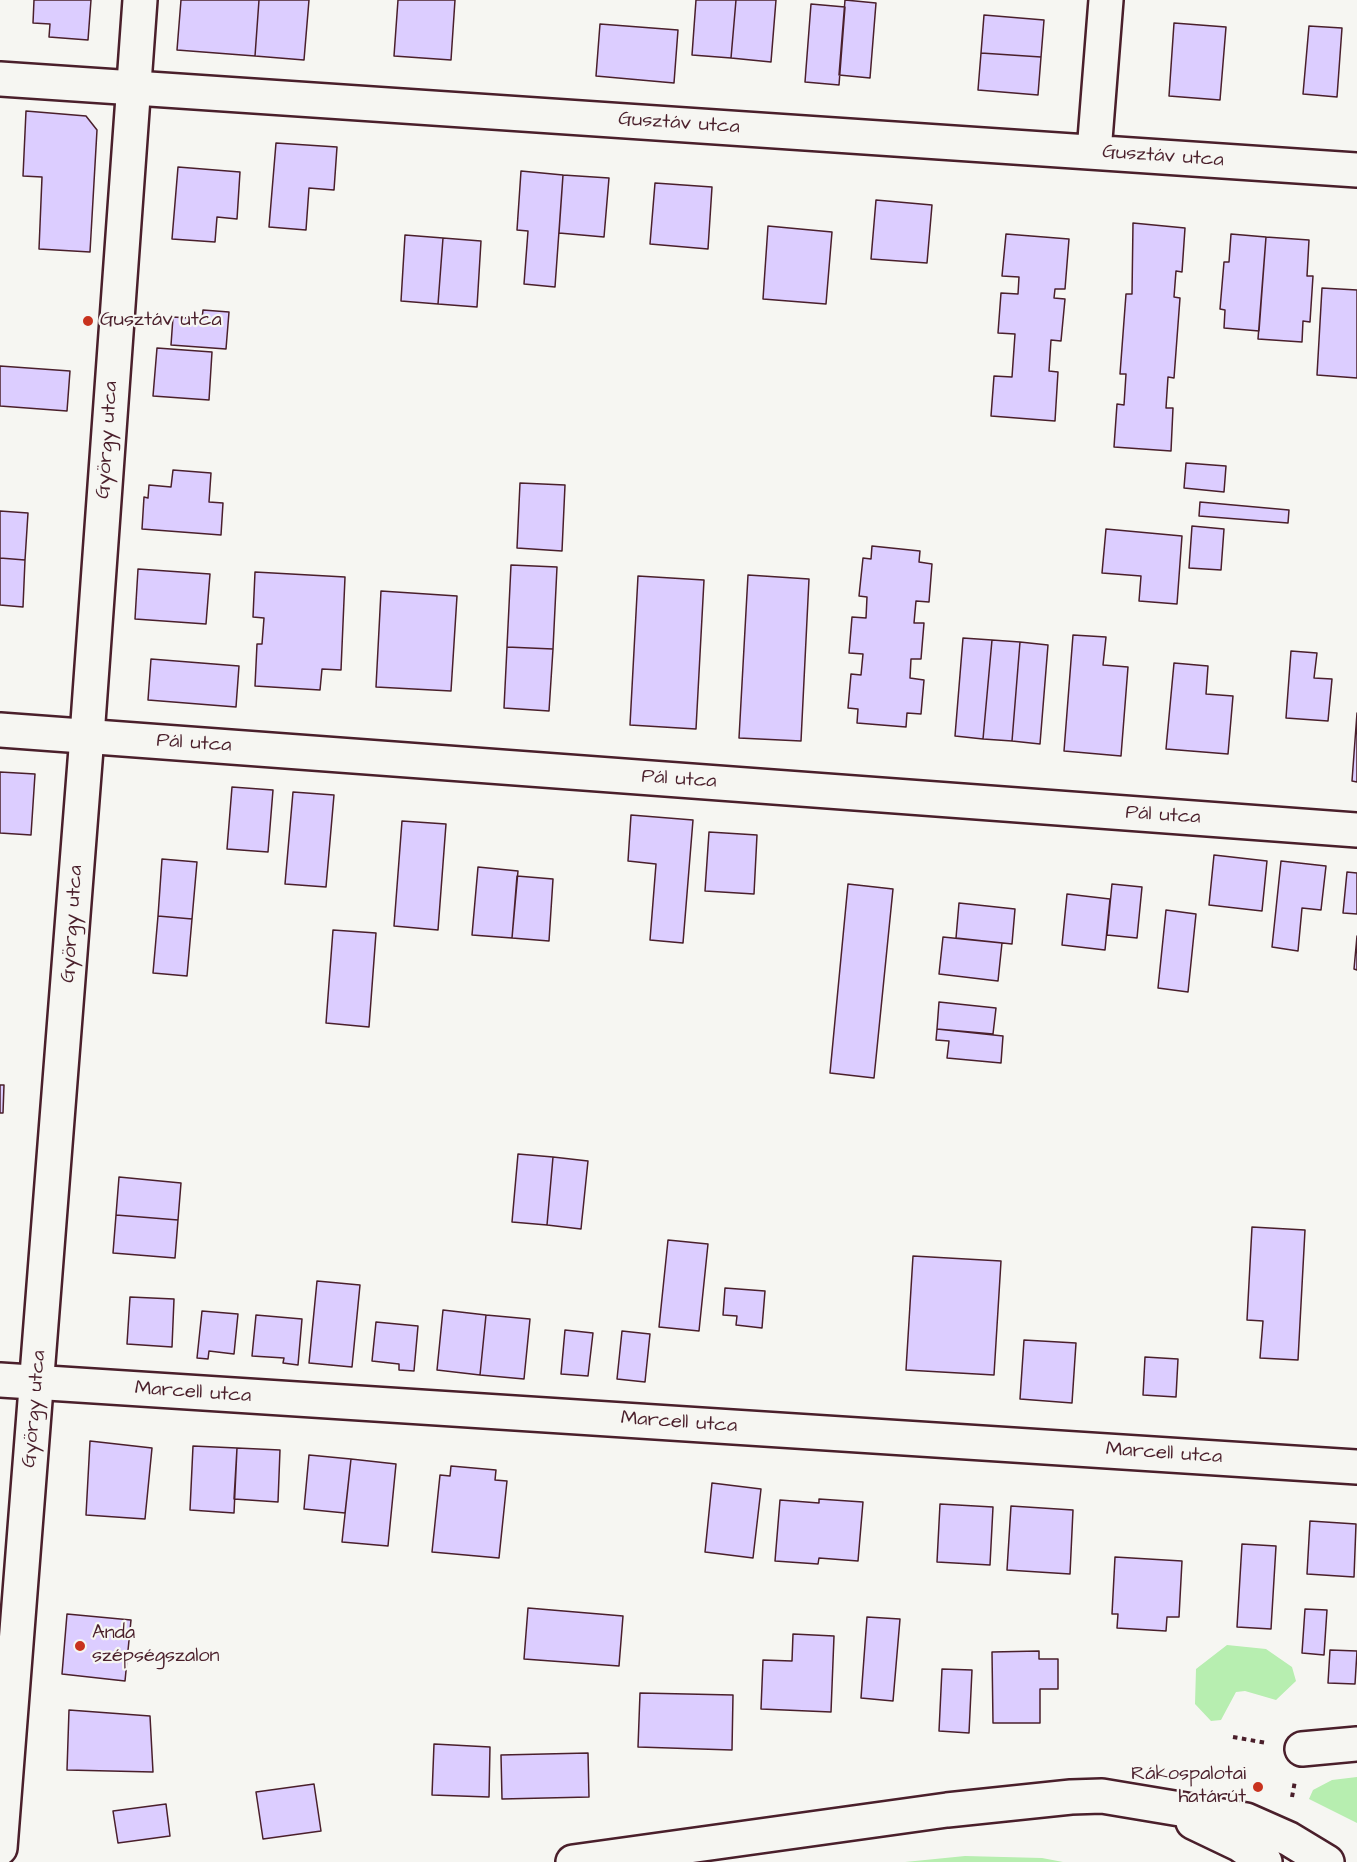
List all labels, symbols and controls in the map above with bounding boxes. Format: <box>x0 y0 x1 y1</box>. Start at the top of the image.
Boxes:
street label: Gusztáv utca <box>617 108 741 140</box>
street label: Gusztáv utca <box>1101 141 1225 173</box>
place label: Gusztáv utca <box>100 309 222 333</box>
marker: Gusztáv utca <box>81 314 95 328</box>
street label: György utca <box>92 381 124 499</box>
street label: Pál utca <box>156 729 232 759</box>
street label: Pál utca <box>641 765 717 795</box>
street label: Pál utca <box>1125 801 1201 831</box>
street label: György utca <box>57 865 89 983</box>
street label: György utca <box>18 1349 52 1469</box>
street label: Marcell utca <box>134 1377 252 1409</box>
street label: Marcell utca <box>620 1407 738 1439</box>
street label: Marcell utca <box>1105 1438 1223 1470</box>
place label: Anda szépségszalon <box>92 1622 220 1669</box>
marker: Anda szépségszalon <box>73 1639 87 1653</box>
place label: Rákospalotai határút <box>1131 1763 1246 1810</box>
marker: Rákospalotai határút <box>1251 1780 1265 1794</box>

